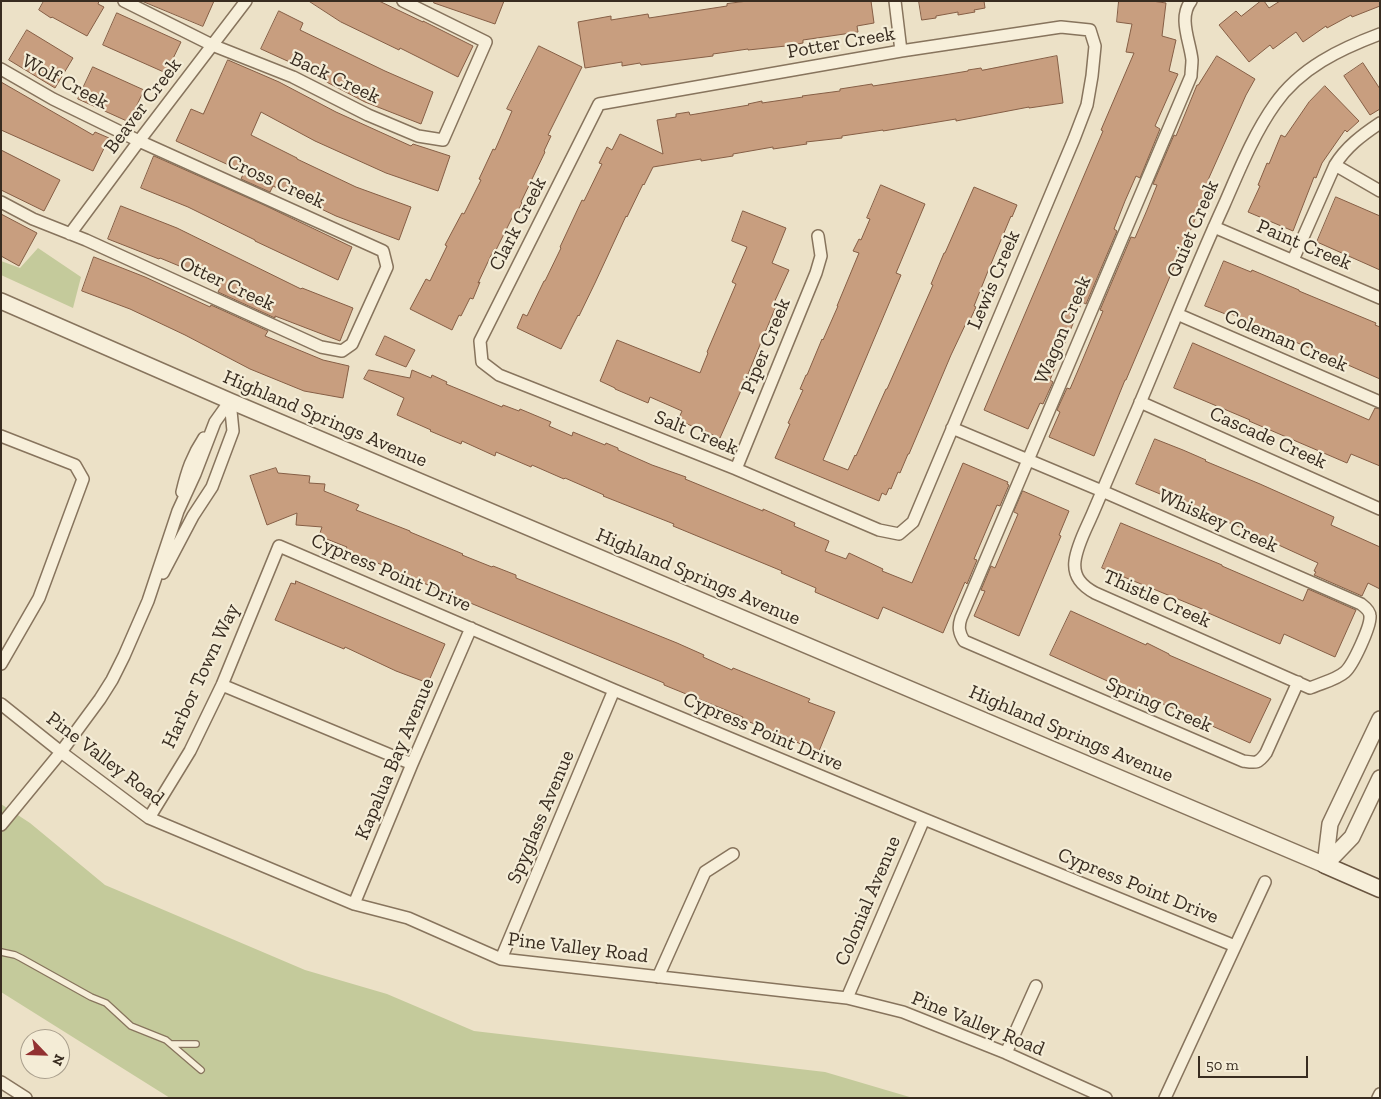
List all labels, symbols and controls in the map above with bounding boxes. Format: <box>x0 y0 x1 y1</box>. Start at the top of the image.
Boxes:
street label: Potter Creek <box>785 22 897 64</box>
street label: Back Creek <box>286 47 384 109</box>
street label: Wolf Creek <box>18 49 112 115</box>
street label: Beaver Creek <box>99 53 187 159</box>
street label: Cross Creek <box>224 150 328 214</box>
street label: Clark Creek <box>484 173 552 275</box>
street label: Quiet Creek <box>1162 177 1224 281</box>
street label: Paint Creek <box>1253 214 1355 276</box>
street label: Lewis Creek <box>962 227 1026 333</box>
street label: Otter Creek <box>176 252 278 316</box>
street label: Wagon Creek <box>1029 272 1097 388</box>
street label: Piper Creek <box>736 295 796 397</box>
street label: Coleman Creek <box>1221 304 1351 378</box>
street label: Highland Springs Avenue <box>219 365 431 473</box>
street label: Cascade Creek <box>1206 401 1330 475</box>
street label: Salt Creek <box>651 405 741 461</box>
street label: Whiskey Creek <box>1154 484 1282 558</box>
street label: Highland Springs Avenue <box>592 523 804 631</box>
street label: Cypress Point Drive <box>307 528 475 618</box>
street label: Thistle Creek <box>1100 565 1214 633</box>
street label: Harbor Town Way <box>157 600 245 752</box>
street label: Spring Creek <box>1102 672 1216 738</box>
street label: Kapalua Bay Avenue <box>350 675 440 843</box>
street label: Highland Springs Avenue <box>965 680 1177 788</box>
street label: Cypress Point Drive <box>679 687 847 777</box>
street label: Pine Valley Road <box>41 707 169 811</box>
street label: Spyglass Avenue <box>502 747 580 887</box>
street label: Colonial Avenue <box>830 832 906 970</box>
street label: Cypress Point Drive <box>1054 843 1222 929</box>
street label: Pine Valley Road <box>506 927 650 969</box>
street label: Pine Valley Road <box>908 986 1048 1062</box>
north arrow <box>20 1029 70 1079</box>
scale bar <box>1201 1046 1311 1078</box>
text: N <box>48 1052 68 1068</box>
text: 50 m <box>1206 1056 1239 1074</box>

